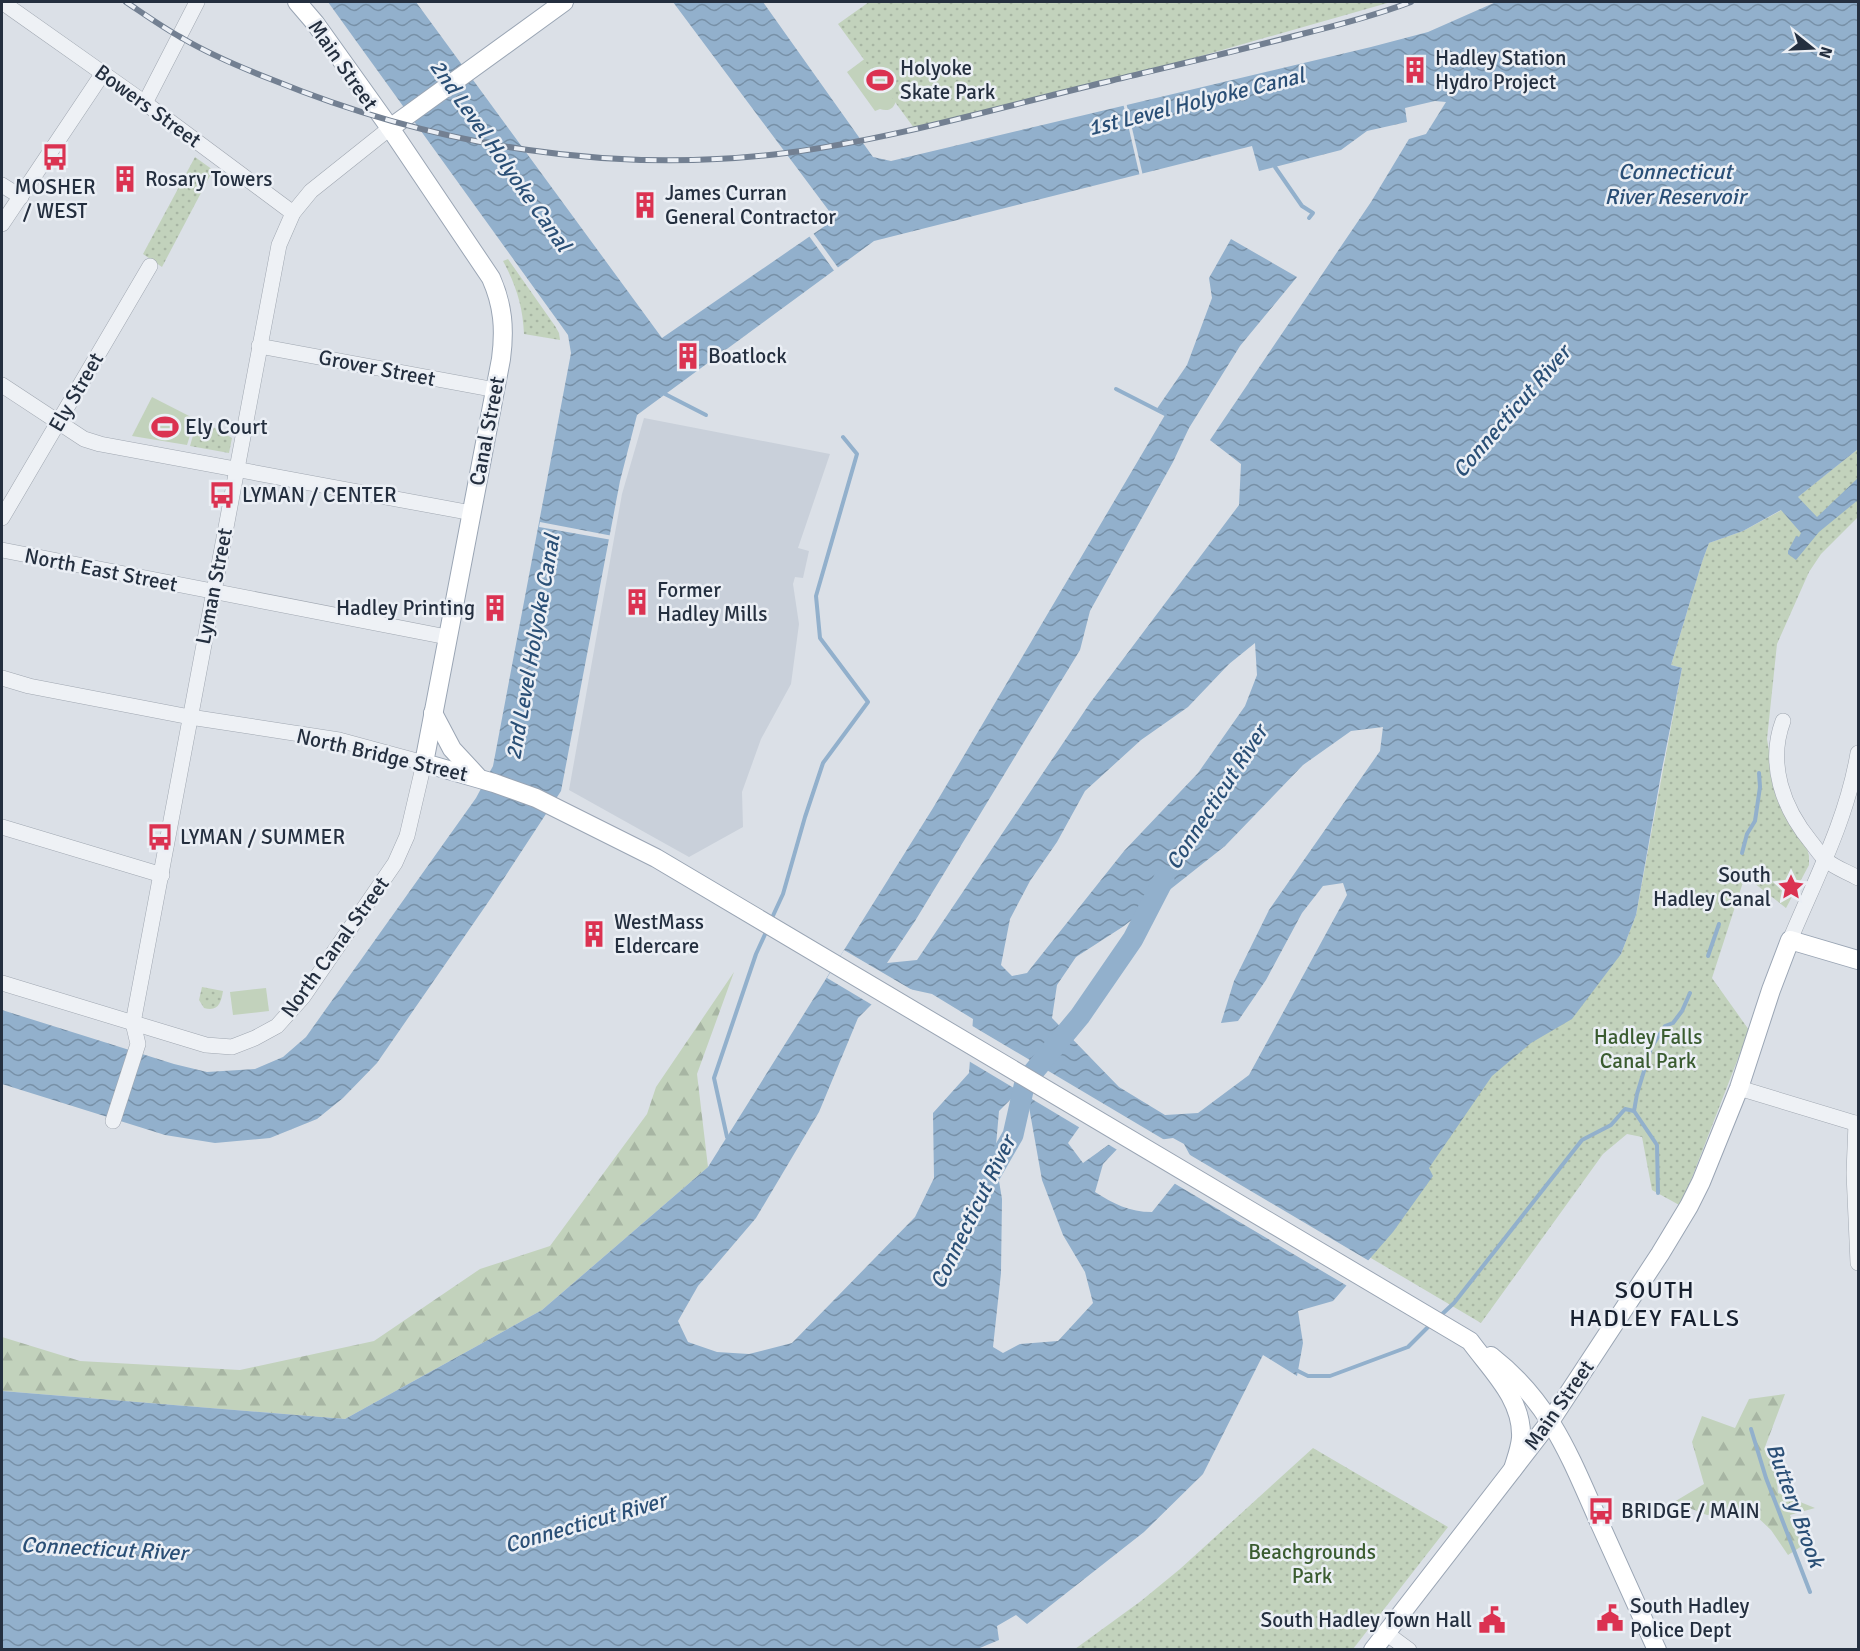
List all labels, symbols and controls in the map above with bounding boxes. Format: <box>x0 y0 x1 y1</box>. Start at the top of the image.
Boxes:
street label: Main Street <box>302 15 384 115</box>
north arrow <box>1782 18 1842 78</box>
text: N <box>1814 44 1837 61</box>
place label: Hadley Station Hydro Project <box>1435 45 1567 95</box>
water label: 2nd Level Holyoke Canal <box>424 54 578 258</box>
place label: Holyoke Skate Park <box>900 55 996 105</box>
building icon: Hadley Station Hydro Project <box>1400 55 1430 85</box>
street label: Bowers Street <box>90 59 206 153</box>
water label: 1st Level Holyoke Canal <box>1085 61 1309 141</box>
sports icon: Holyoke Skate Park <box>865 65 895 95</box>
bus stop icon: MOSHER / WEST <box>40 142 70 172</box>
water label: Connecticut River Reservoir <box>1604 158 1748 210</box>
building icon: Rosary Towers <box>110 164 140 194</box>
place label: Rosary Towers <box>145 166 272 192</box>
place label: MOSHER / WEST <box>14 174 96 224</box>
place label: James Curran General Contractor <box>665 180 836 230</box>
building icon: James Curran General Contractor <box>630 190 660 220</box>
water label: Connecticut River <box>1447 337 1578 483</box>
building icon: Boatlock <box>673 341 703 371</box>
place label: Boatlock <box>708 343 787 369</box>
street label: Grover Street <box>316 344 438 392</box>
street label: Ely Street <box>43 348 109 436</box>
street label: Canal Street <box>464 374 510 488</box>
sports icon: Ely Court <box>150 412 180 442</box>
place label: Ely Court <box>185 414 268 440</box>
bus stop icon: LYMAN / CENTER <box>207 480 237 510</box>
place label: LYMAN / CENTER <box>242 482 397 508</box>
street label: Lyman Street <box>190 526 238 646</box>
water label: 2nd Level Holyoke Canal <box>499 531 566 762</box>
street label: North East Street <box>22 542 180 598</box>
place label: Former Hadley Mills <box>657 577 767 627</box>
building icon: Former Hadley Mills <box>622 587 652 617</box>
building icon: Hadley Printing <box>480 593 510 623</box>
place label: Hadley Printing <box>336 595 475 621</box>
water label: Connecticut River <box>1160 718 1275 874</box>
street label: North Bridge Street <box>294 723 470 787</box>
bus stop icon: LYMAN / SUMMER <box>145 822 175 852</box>
place label: LYMAN / SUMMER <box>180 824 345 850</box>
place label: South Hadley Canal <box>1653 862 1771 912</box>
street label: North Canal Street <box>275 872 395 1022</box>
place icon: South Hadley Canal <box>1776 872 1806 902</box>
place label: WestMass Eldercare <box>614 909 704 959</box>
building icon: WestMass Eldercare <box>579 919 609 949</box>
park label: Hadley Falls Canal Park <box>1594 1024 1702 1074</box>
water label: Connecticut River <box>924 1129 1022 1293</box>
district label: SOUTH HADLEY FALLS <box>1569 1275 1741 1333</box>
street label: Main Street <box>1518 1355 1600 1455</box>
water label: Buttery Brook <box>1761 1440 1831 1573</box>
water label: Connecticut River <box>501 1486 672 1558</box>
bus stop icon: BRIDGE / MAIN <box>1586 1496 1616 1526</box>
place label: BRIDGE / MAIN <box>1621 1498 1760 1524</box>
water label: Connecticut River <box>20 1531 191 1566</box>
park label: Beachgrounds Park <box>1248 1539 1376 1589</box>
place label: South Hadley Police Dept <box>1630 1593 1750 1643</box>
public building icon: South Hadley Police Dept <box>1595 1603 1625 1633</box>
public building icon: South Hadley Town Hall <box>1477 1605 1507 1635</box>
place label: South Hadley Town Hall <box>1261 1607 1472 1633</box>

